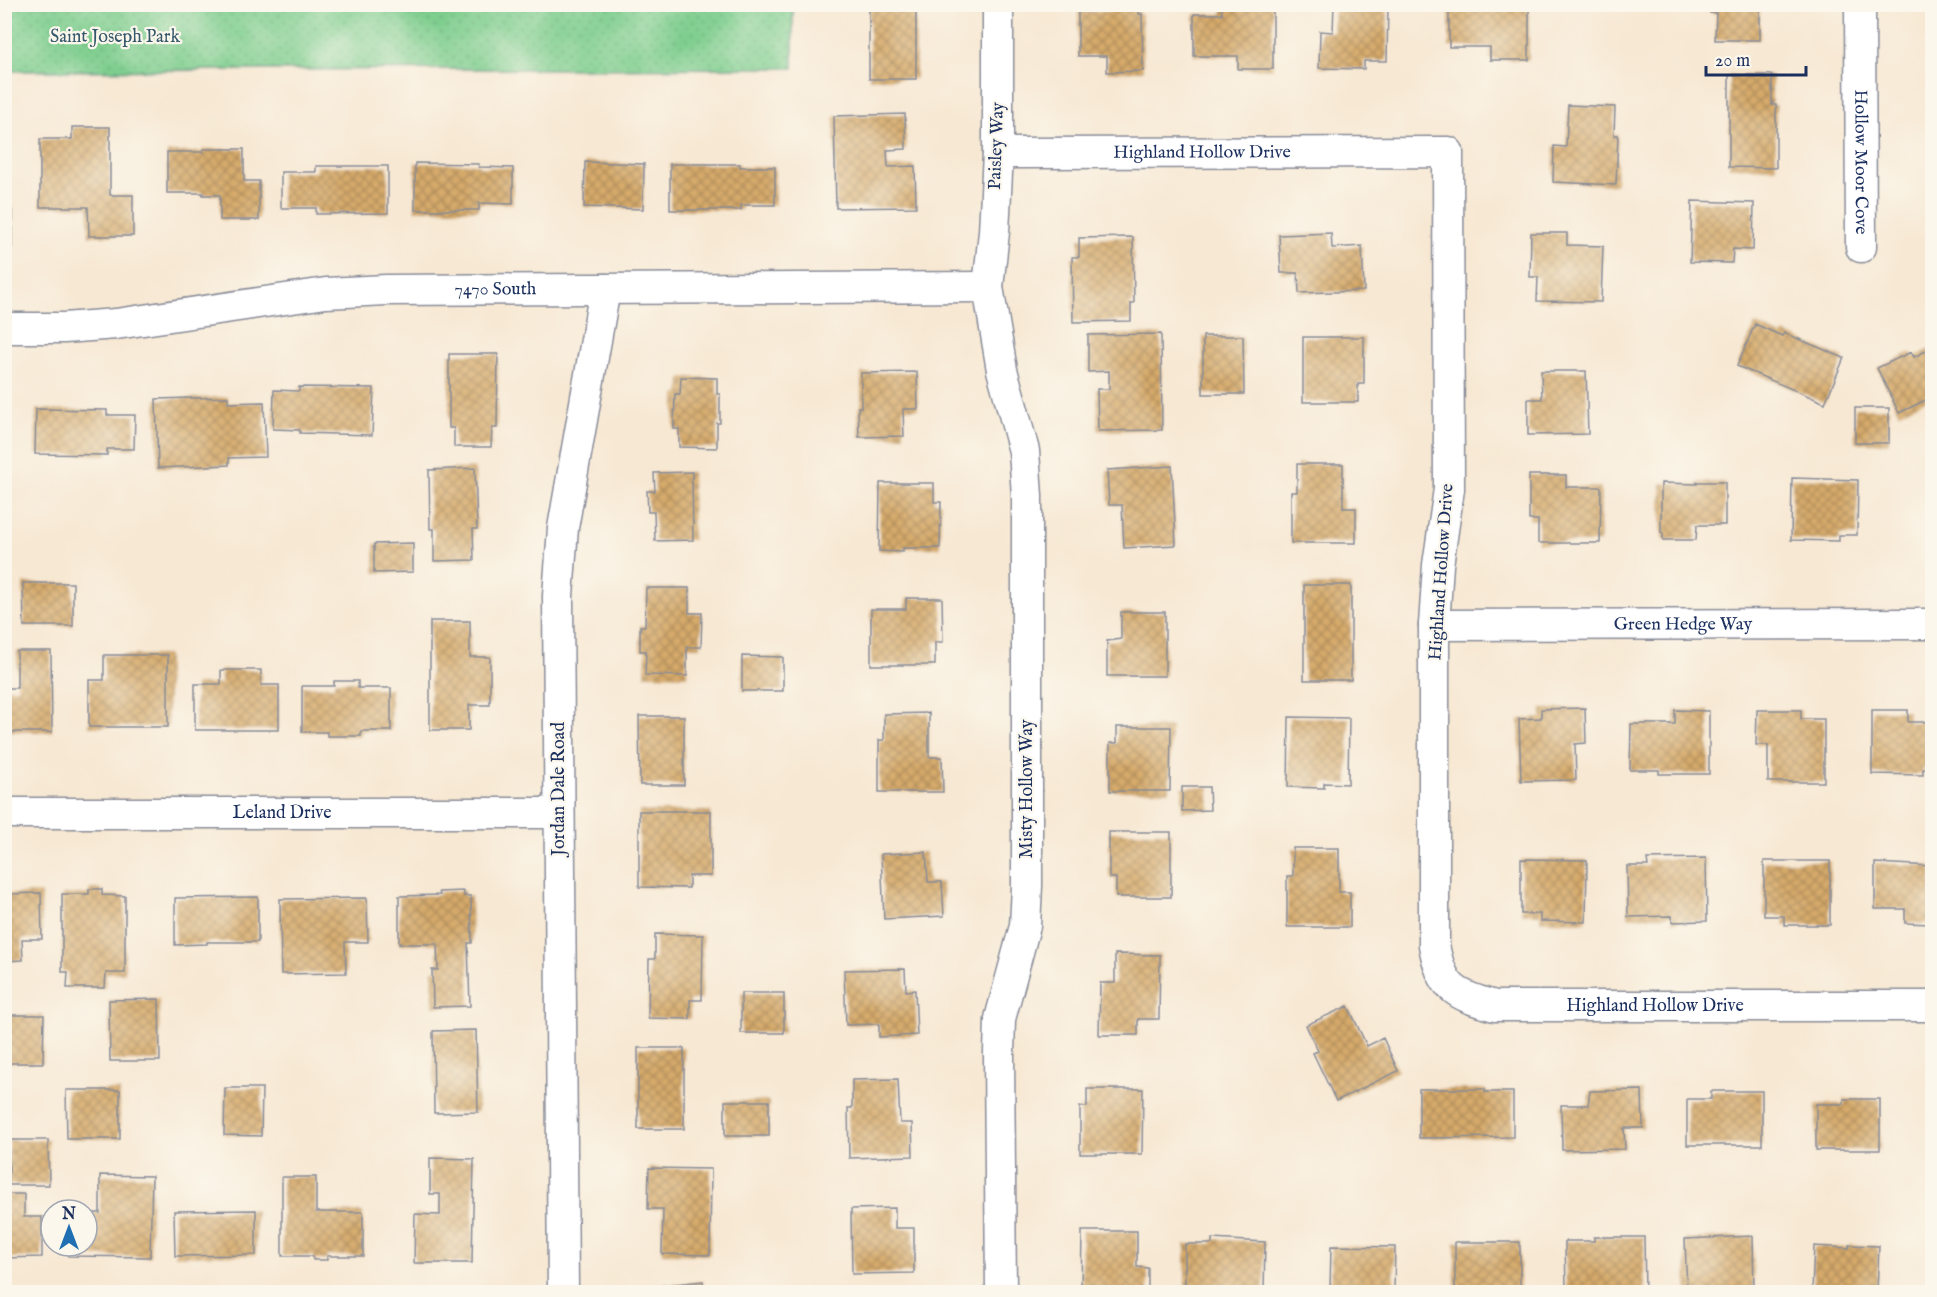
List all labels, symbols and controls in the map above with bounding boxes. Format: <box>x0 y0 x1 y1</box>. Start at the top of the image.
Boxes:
park label: Saint Joseph Park <box>50 26 180 49</box>
scale bar <box>1706 39 1806 77</box>
text: 20 m <box>1715 50 1750 73</box>
street label: Hollow Moor Cove <box>1849 89 1872 235</box>
street label: Paisley Way <box>984 102 1010 190</box>
street label: Highland Hollow Drive <box>1113 141 1291 164</box>
street label: 7470 South <box>455 278 537 301</box>
street label: Highland Hollow Drive <box>1424 483 1460 661</box>
street label: Green Hedge Way <box>1614 613 1752 636</box>
street label: Misty Hollow Way <box>1016 719 1039 859</box>
street label: Jordan Dale Road <box>548 722 571 858</box>
street label: Leland Drive <box>232 802 332 825</box>
street label: Highland Hollow Drive <box>1566 995 1744 1018</box>
north arrow <box>39 1198 99 1258</box>
text: N <box>61 1205 76 1225</box>

